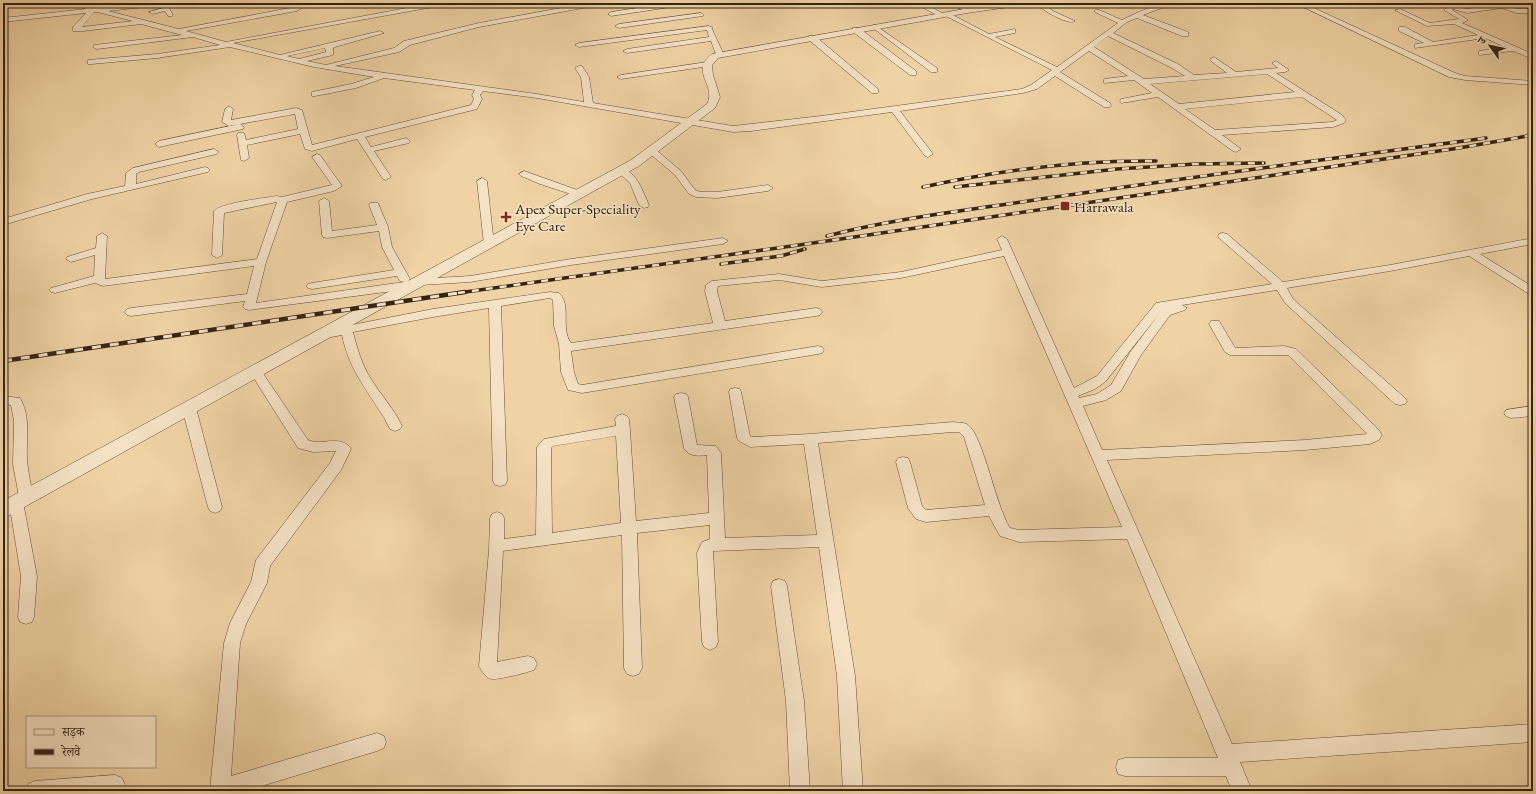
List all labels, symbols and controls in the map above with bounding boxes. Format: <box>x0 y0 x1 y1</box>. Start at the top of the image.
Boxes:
north arrow <box>1470 26 1510 66</box>
text: उ <box>1474 33 1490 48</box>
place label: Harrawala <box>1074 197 1133 216</box>
place label: Apex Super-Speciality Eye Care <box>514 199 641 235</box>
marker: Harrawala <box>1059 200 1071 212</box>
marker: Apex Super-Speciality Eye Care <box>500 211 512 223</box>
legend <box>26 716 156 768</box>
text: सड़क <box>61 724 86 740</box>
text: रेलवे <box>60 744 81 760</box>

